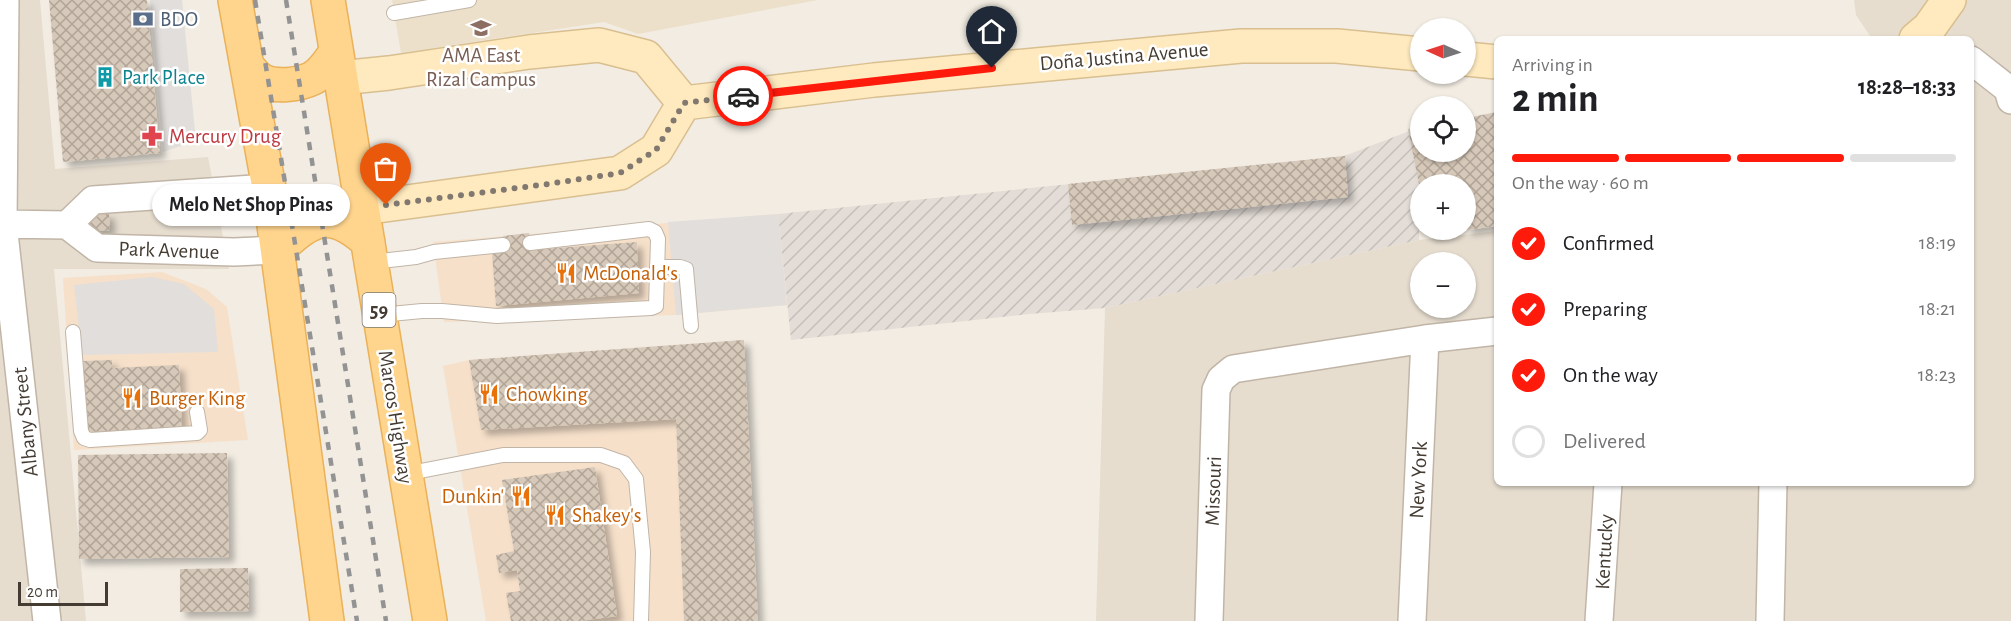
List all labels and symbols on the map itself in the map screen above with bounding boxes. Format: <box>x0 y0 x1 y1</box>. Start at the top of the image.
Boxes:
pin <box>966 6 1017 68</box>
bank icon: BDO <box>131 7 155 31</box>
place label: BDO <box>160 9 198 30</box>
school or university icon: AMA East Rizal Campus <box>469 16 493 40</box>
north arrow <box>1410 18 1476 84</box>
street label: Doña Justina Avenue <box>1039 39 1209 74</box>
place label: AMA East Rizal Campus <box>426 45 536 90</box>
building icon: Park Place <box>93 65 117 89</box>
courier <box>713 66 773 126</box>
place label: Park Place <box>122 67 205 88</box>
pharmacy icon: Mercury Drug <box>140 124 164 148</box>
place label: Mercury Drug <box>169 126 282 147</box>
pin <box>360 143 411 205</box>
callout: Melo Net Shop Pinas <box>152 184 350 226</box>
street label: Park Avenue <box>118 238 220 263</box>
restaurant icon: McDonald's <box>554 261 578 285</box>
place label: McDonald's <box>583 263 678 284</box>
road number: 59 <box>362 293 395 327</box>
street label: Marcos Highway <box>375 349 416 485</box>
street label: Albany Street <box>9 366 42 478</box>
restaurant icon: Chowking <box>477 382 501 406</box>
place label: Chowking <box>506 384 589 405</box>
restaurant icon: Burger King <box>120 386 144 410</box>
place label: Burger King <box>149 388 246 409</box>
street label: New York <box>1406 440 1431 519</box>
street label: Missouri <box>1202 456 1225 526</box>
restaurant icon: Dunkin' <box>509 484 533 508</box>
place label: Dunkin' <box>441 486 504 507</box>
restaurant icon: Shakey's <box>543 503 567 527</box>
place label: Shakey's <box>572 505 641 526</box>
street label: Kentucky <box>1592 514 1617 590</box>
scale bar <box>18 579 108 606</box>

